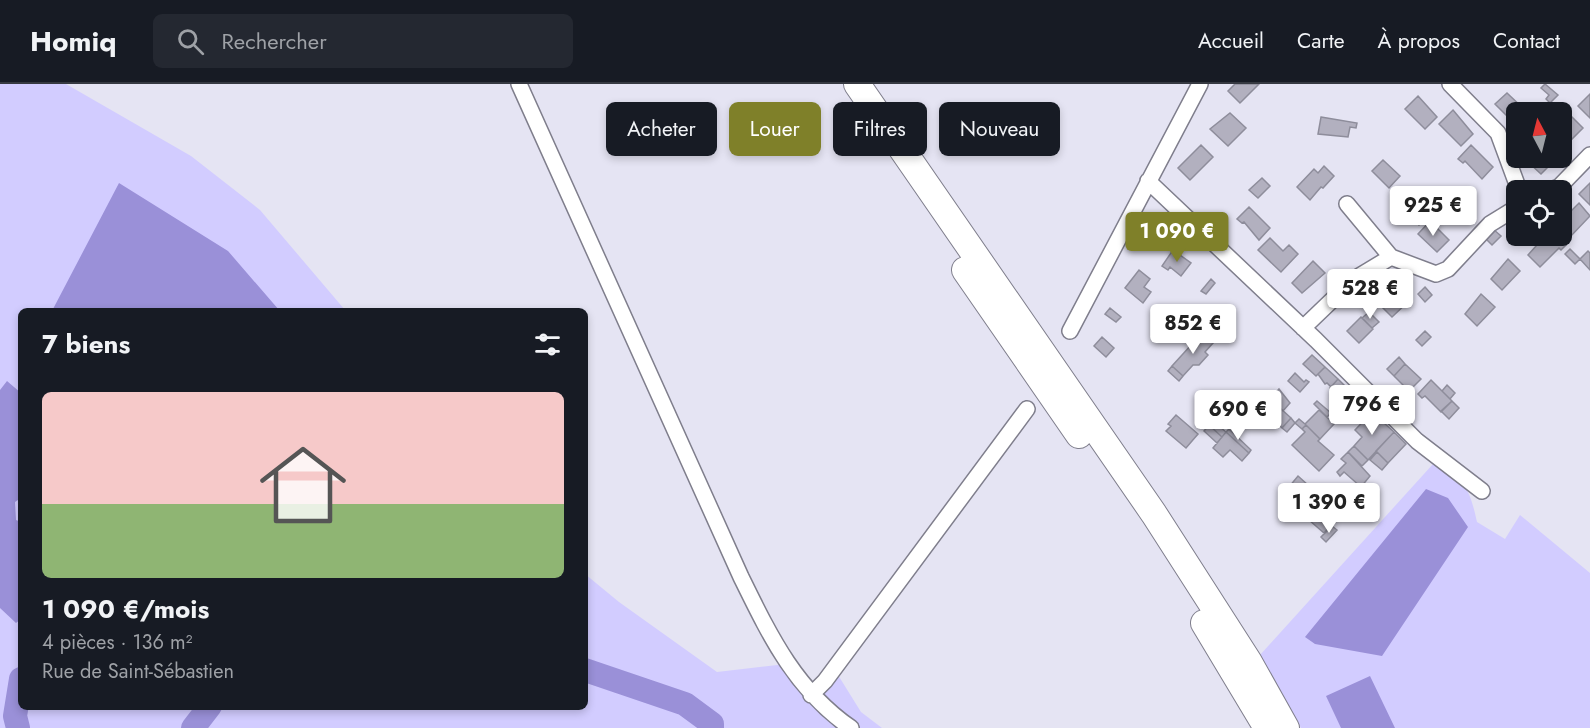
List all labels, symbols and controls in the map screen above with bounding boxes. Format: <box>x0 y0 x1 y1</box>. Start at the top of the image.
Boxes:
search box <box>153 14 573 68</box>
text: Homiq <box>30 21 117 62</box>
icon: search <box>174 25 207 58</box>
text: Rechercher <box>222 25 327 57</box>
text: Accueil <box>1198 26 1264 56</box>
text: Carte <box>1297 26 1345 56</box>
text: À propos <box>1378 26 1460 56</box>
text: Contact <box>1493 26 1560 56</box>
chip: Acheter <box>606 102 717 156</box>
chip: Louer <box>729 102 821 156</box>
chip: Filtres <box>833 102 927 156</box>
chip: Nouveau <box>939 102 1060 156</box>
north arrow <box>1506 102 1572 168</box>
map controls <box>1506 102 1572 246</box>
button: locate <box>1506 180 1572 246</box>
pin: 925 € <box>1391 186 1475 237</box>
text: 925 € <box>1404 191 1462 220</box>
pin: 1 090 € <box>1122 212 1232 263</box>
text: 1 090 € <box>1139 217 1215 246</box>
pin: 528 € <box>1328 269 1412 320</box>
text: 528 € <box>1341 274 1399 303</box>
pin: 852 € <box>1151 304 1235 355</box>
text: 852 € <box>1164 309 1222 338</box>
text: 7 biens <box>42 325 130 363</box>
icon: filters <box>531 328 564 361</box>
pin: 796 € <box>1330 385 1414 436</box>
pin: 690 € <box>1196 390 1280 441</box>
text: 796 € <box>1343 390 1401 419</box>
text: 690 € <box>1208 395 1268 424</box>
icon: home <box>249 431 357 539</box>
pin: 1 390 € <box>1274 483 1384 534</box>
text: 1 390 € <box>1292 488 1366 517</box>
text: 1 090 €/mois <box>42 590 209 628</box>
text: 4 pièces · 136 m² <box>42 628 192 657</box>
text: Rue de Saint-Sébastien <box>42 657 234 686</box>

